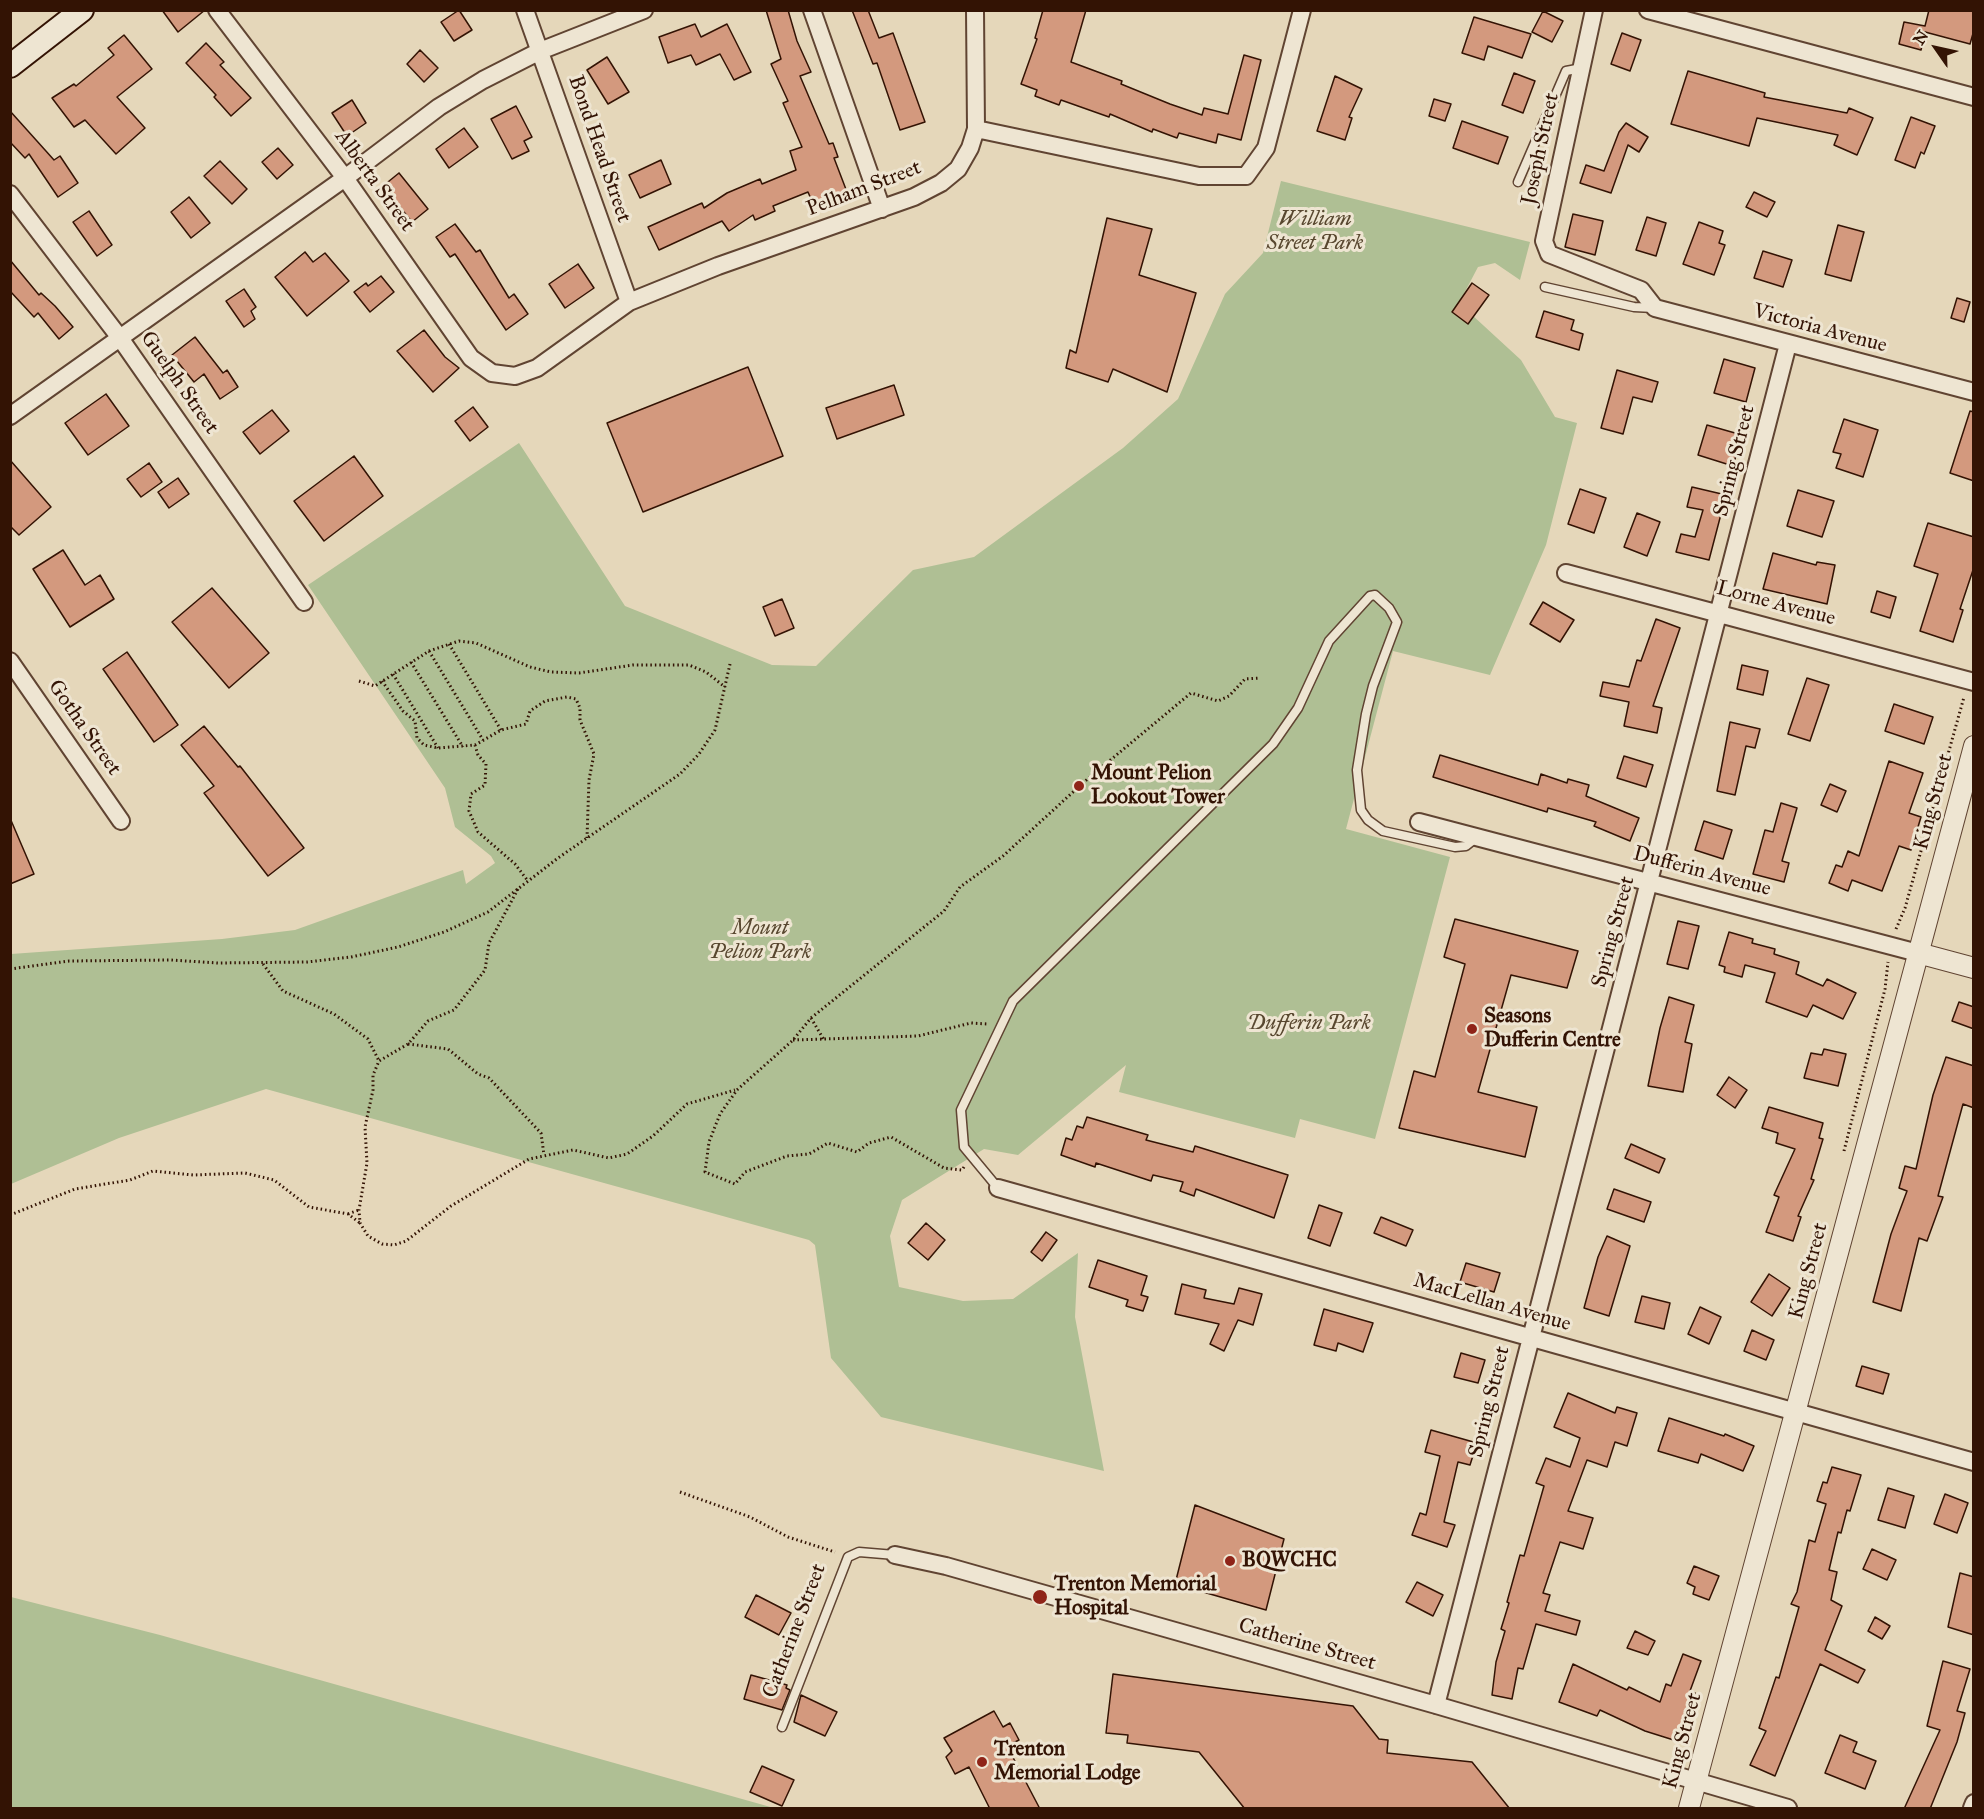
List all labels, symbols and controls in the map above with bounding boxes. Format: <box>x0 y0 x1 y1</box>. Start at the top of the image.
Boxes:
north arrow <box>1906 18 1966 78</box>
text: N <box>1909 27 1932 49</box>
street label: Bond Head Street <box>562 72 636 226</box>
street label: Joseph Street <box>1517 91 1565 207</box>
street label: Alberta Street <box>329 125 419 237</box>
street label: Pelham Street <box>803 156 925 222</box>
park label: William Street Park <box>1267 207 1363 257</box>
street label: Victoria Avenue <box>1750 299 1890 359</box>
street label: Guelph Street <box>134 327 224 439</box>
street label: Spring Street <box>1709 403 1761 519</box>
street label: Lorne Avenue <box>1714 576 1838 632</box>
street label: Gotha Street <box>42 675 126 781</box>
street label: King Street <box>1909 751 1959 853</box>
place label: Mount Pelion Lookout Tower <box>1091 761 1225 811</box>
marker: Mount Pelion Lookout Tower <box>1072 779 1086 793</box>
street label: Dufferin Avenue <box>1630 842 1774 902</box>
street label: Spring Street <box>1587 874 1641 990</box>
park label: Mount Pelion Park <box>709 916 811 966</box>
place label: Seasons Dufferin Centre <box>1484 1004 1621 1054</box>
park label: Dufferin Park <box>1247 1011 1371 1037</box>
marker: Seasons Dufferin Centre <box>1465 1022 1479 1036</box>
street label: King Street <box>1784 1220 1834 1322</box>
street label: MacLellan Avenue <box>1410 1268 1574 1338</box>
street label: Spring Street <box>1464 1344 1516 1460</box>
place label: BQWCHC <box>1242 1548 1337 1574</box>
marker: BQWCHC <box>1223 1554 1237 1568</box>
street label: Catherine Street <box>758 1560 832 1702</box>
place label: Trenton Memorial Hospital <box>1054 1572 1216 1622</box>
marker: Trenton Memorial Hospital <box>1031 1588 1049 1606</box>
street label: Catherine Street <box>1236 1613 1378 1677</box>
street label: King Street <box>1658 1690 1708 1792</box>
place label: Trenton Memorial Lodge <box>994 1737 1140 1787</box>
marker: Trenton Memorial Lodge <box>975 1755 989 1769</box>

